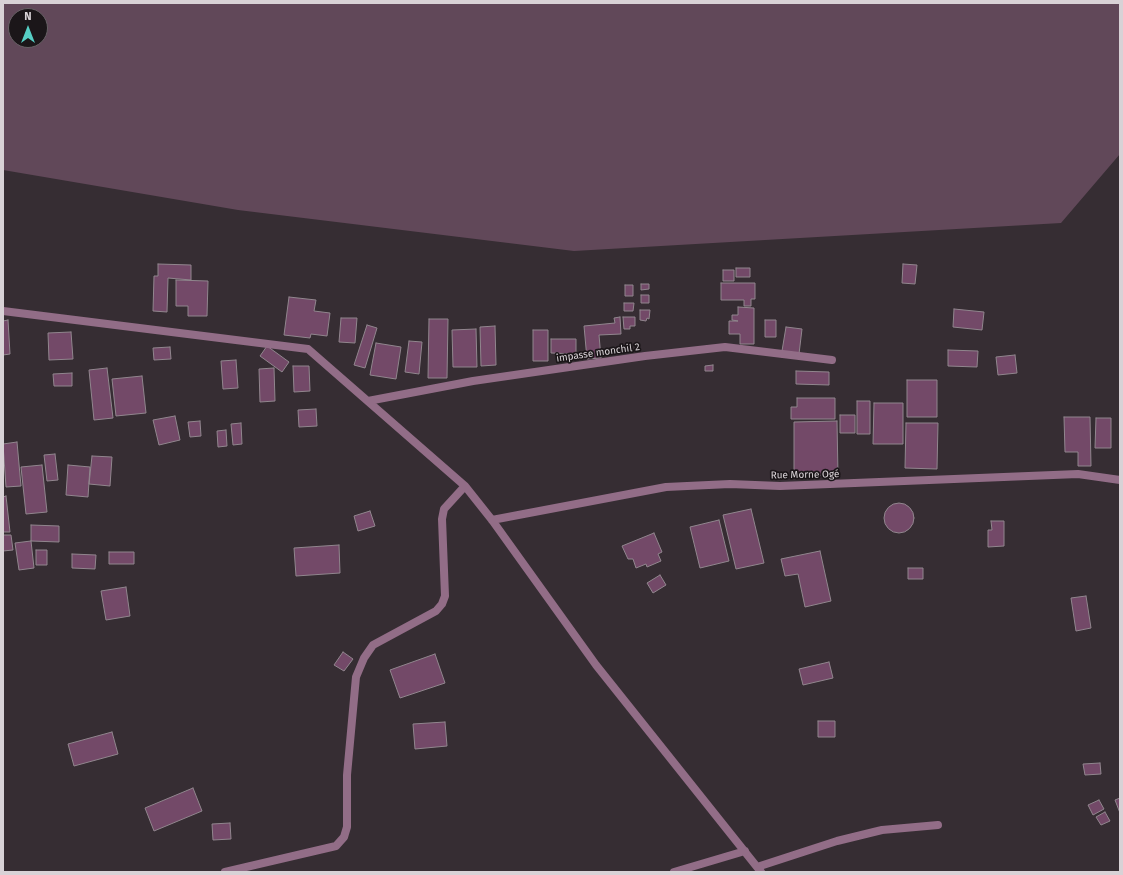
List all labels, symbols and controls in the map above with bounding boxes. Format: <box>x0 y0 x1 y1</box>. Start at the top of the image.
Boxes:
north arrow <box>8 8 48 48</box>
text: N <box>24 10 32 23</box>
street label: impasse monchil 2 <box>555 341 641 365</box>
street label: Rue Morne Ogé <box>770 468 840 482</box>

